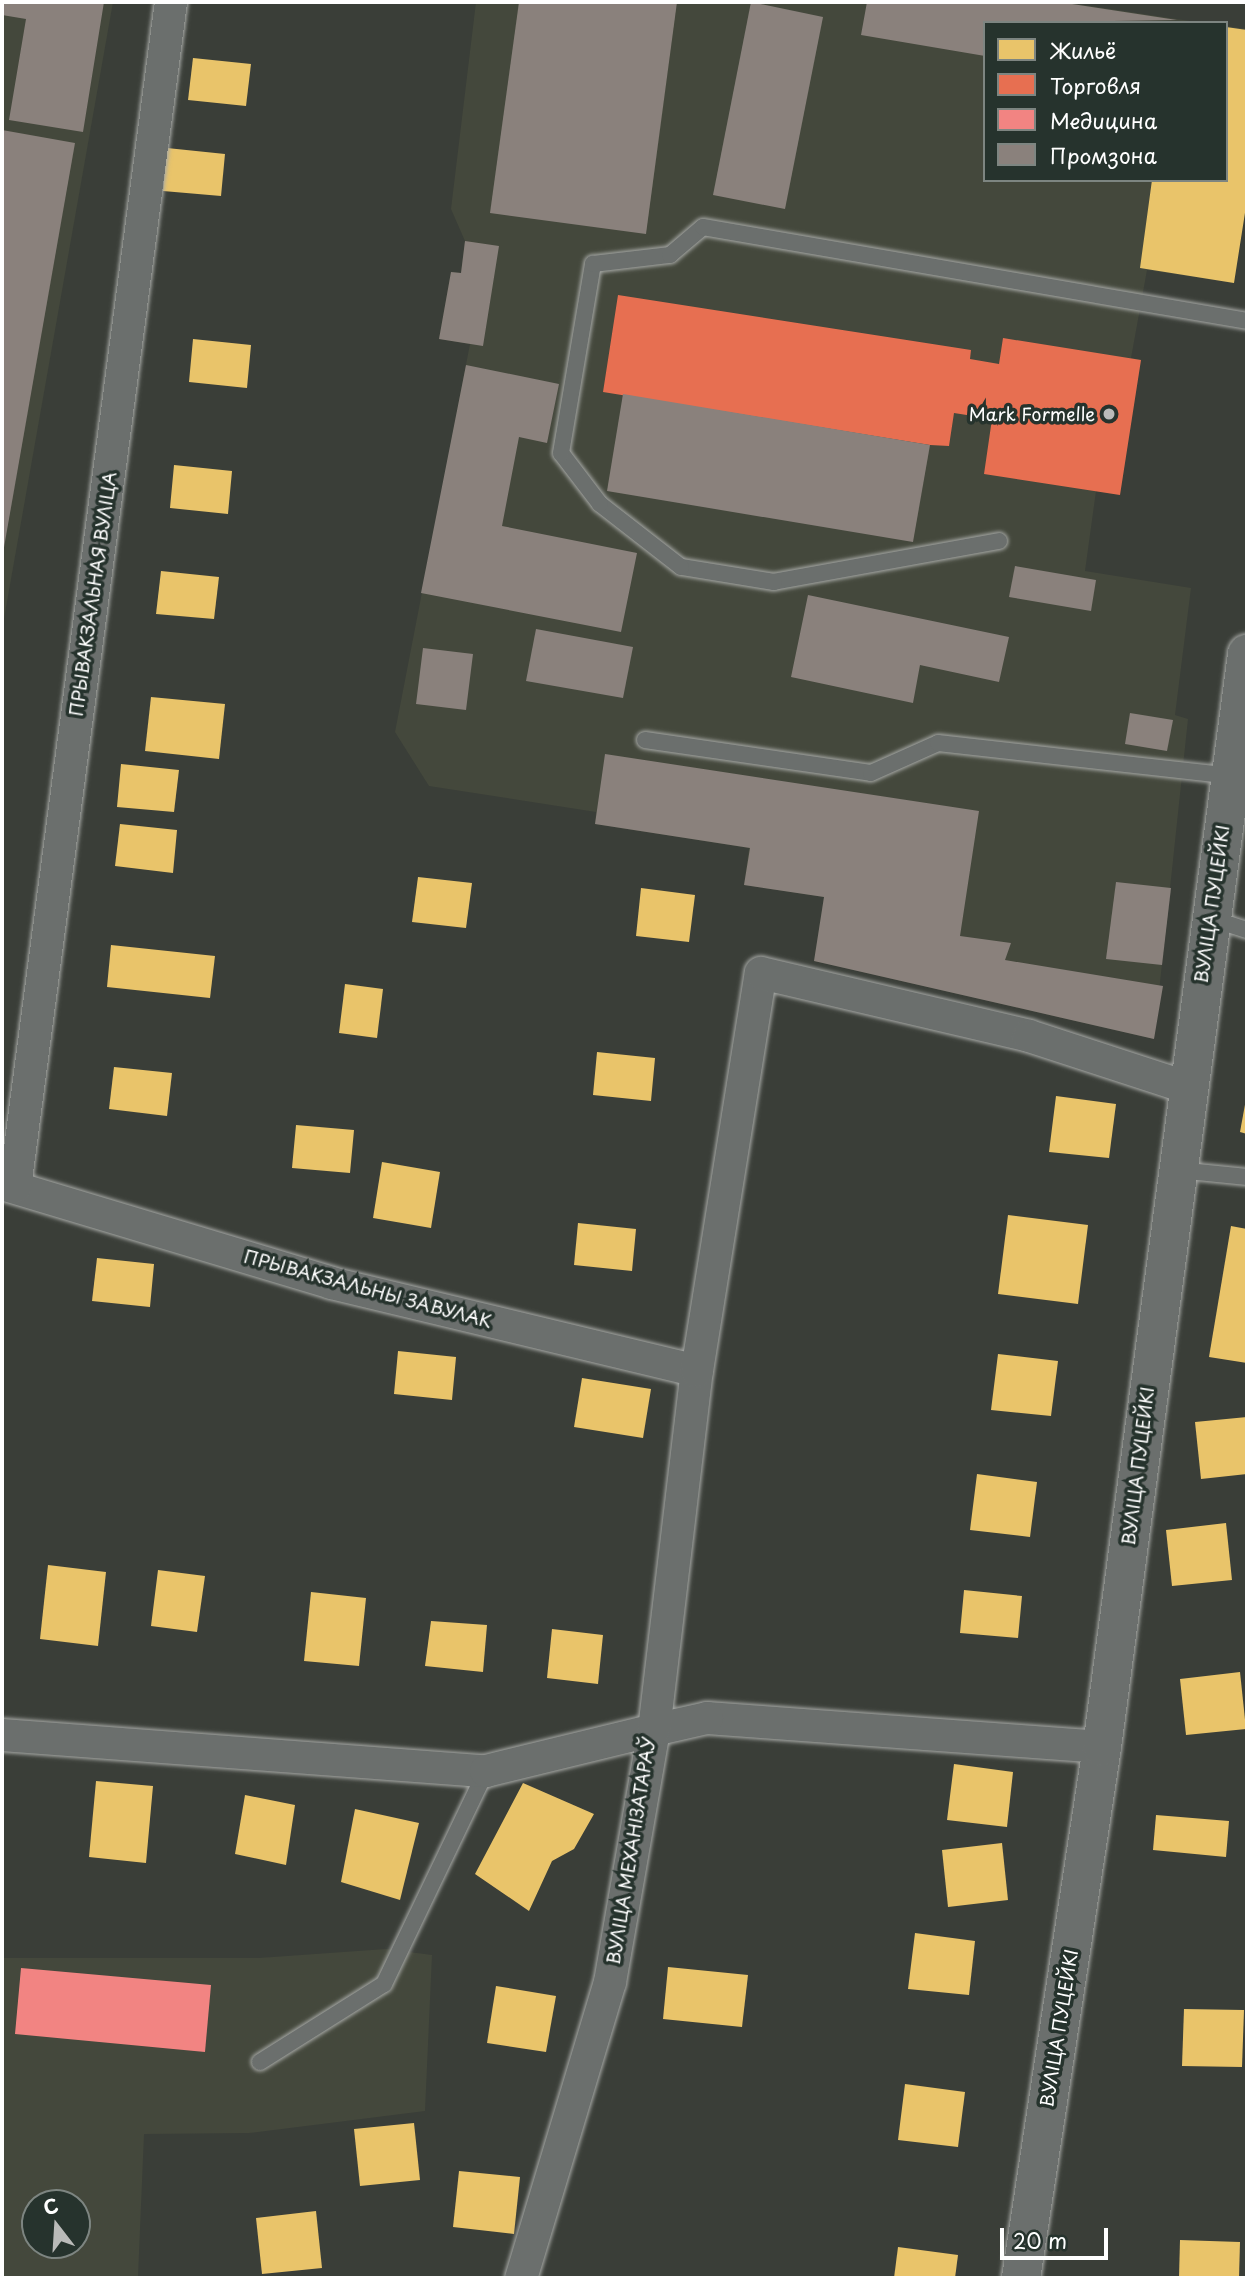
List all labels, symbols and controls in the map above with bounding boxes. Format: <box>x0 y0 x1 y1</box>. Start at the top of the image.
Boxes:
legend <box>983 21 1228 182</box>
text: Жильё <box>1050 34 1116 66</box>
text: Торговля <box>1050 69 1141 101</box>
text: Медицина <box>1050 104 1157 136</box>
text: Промзона <box>1050 139 1157 171</box>
place label: Mark Formelle <box>969 403 1095 425</box>
marker: Mark Formelle <box>1101 406 1117 422</box>
street label: ПРЫВАКЗАЛЬНАЯ ВУЛІЦА <box>65 470 121 718</box>
street label: ВУЛІЦА ПУЦЕЙКІ <box>1190 823 1234 985</box>
street label: ПРЫВАКЗАЛЬНЫ ЗАВУЛАК <box>242 1246 494 1332</box>
street label: ВУЛІЦА ПУЦЕЙКІ <box>1118 1385 1158 1547</box>
street label: ВУЛІЦА МЕХАНІЗАТАРАЎ <box>602 1736 660 1966</box>
street label: ВУЛІЦА ПУЦЕЙКІ <box>1036 1947 1082 2109</box>
north arrow <box>21 2189 91 2259</box>
text: С <box>40 2190 61 2221</box>
scale bar <box>1004 2214 1112 2258</box>
text: 20 m <box>1013 2224 1067 2256</box>

